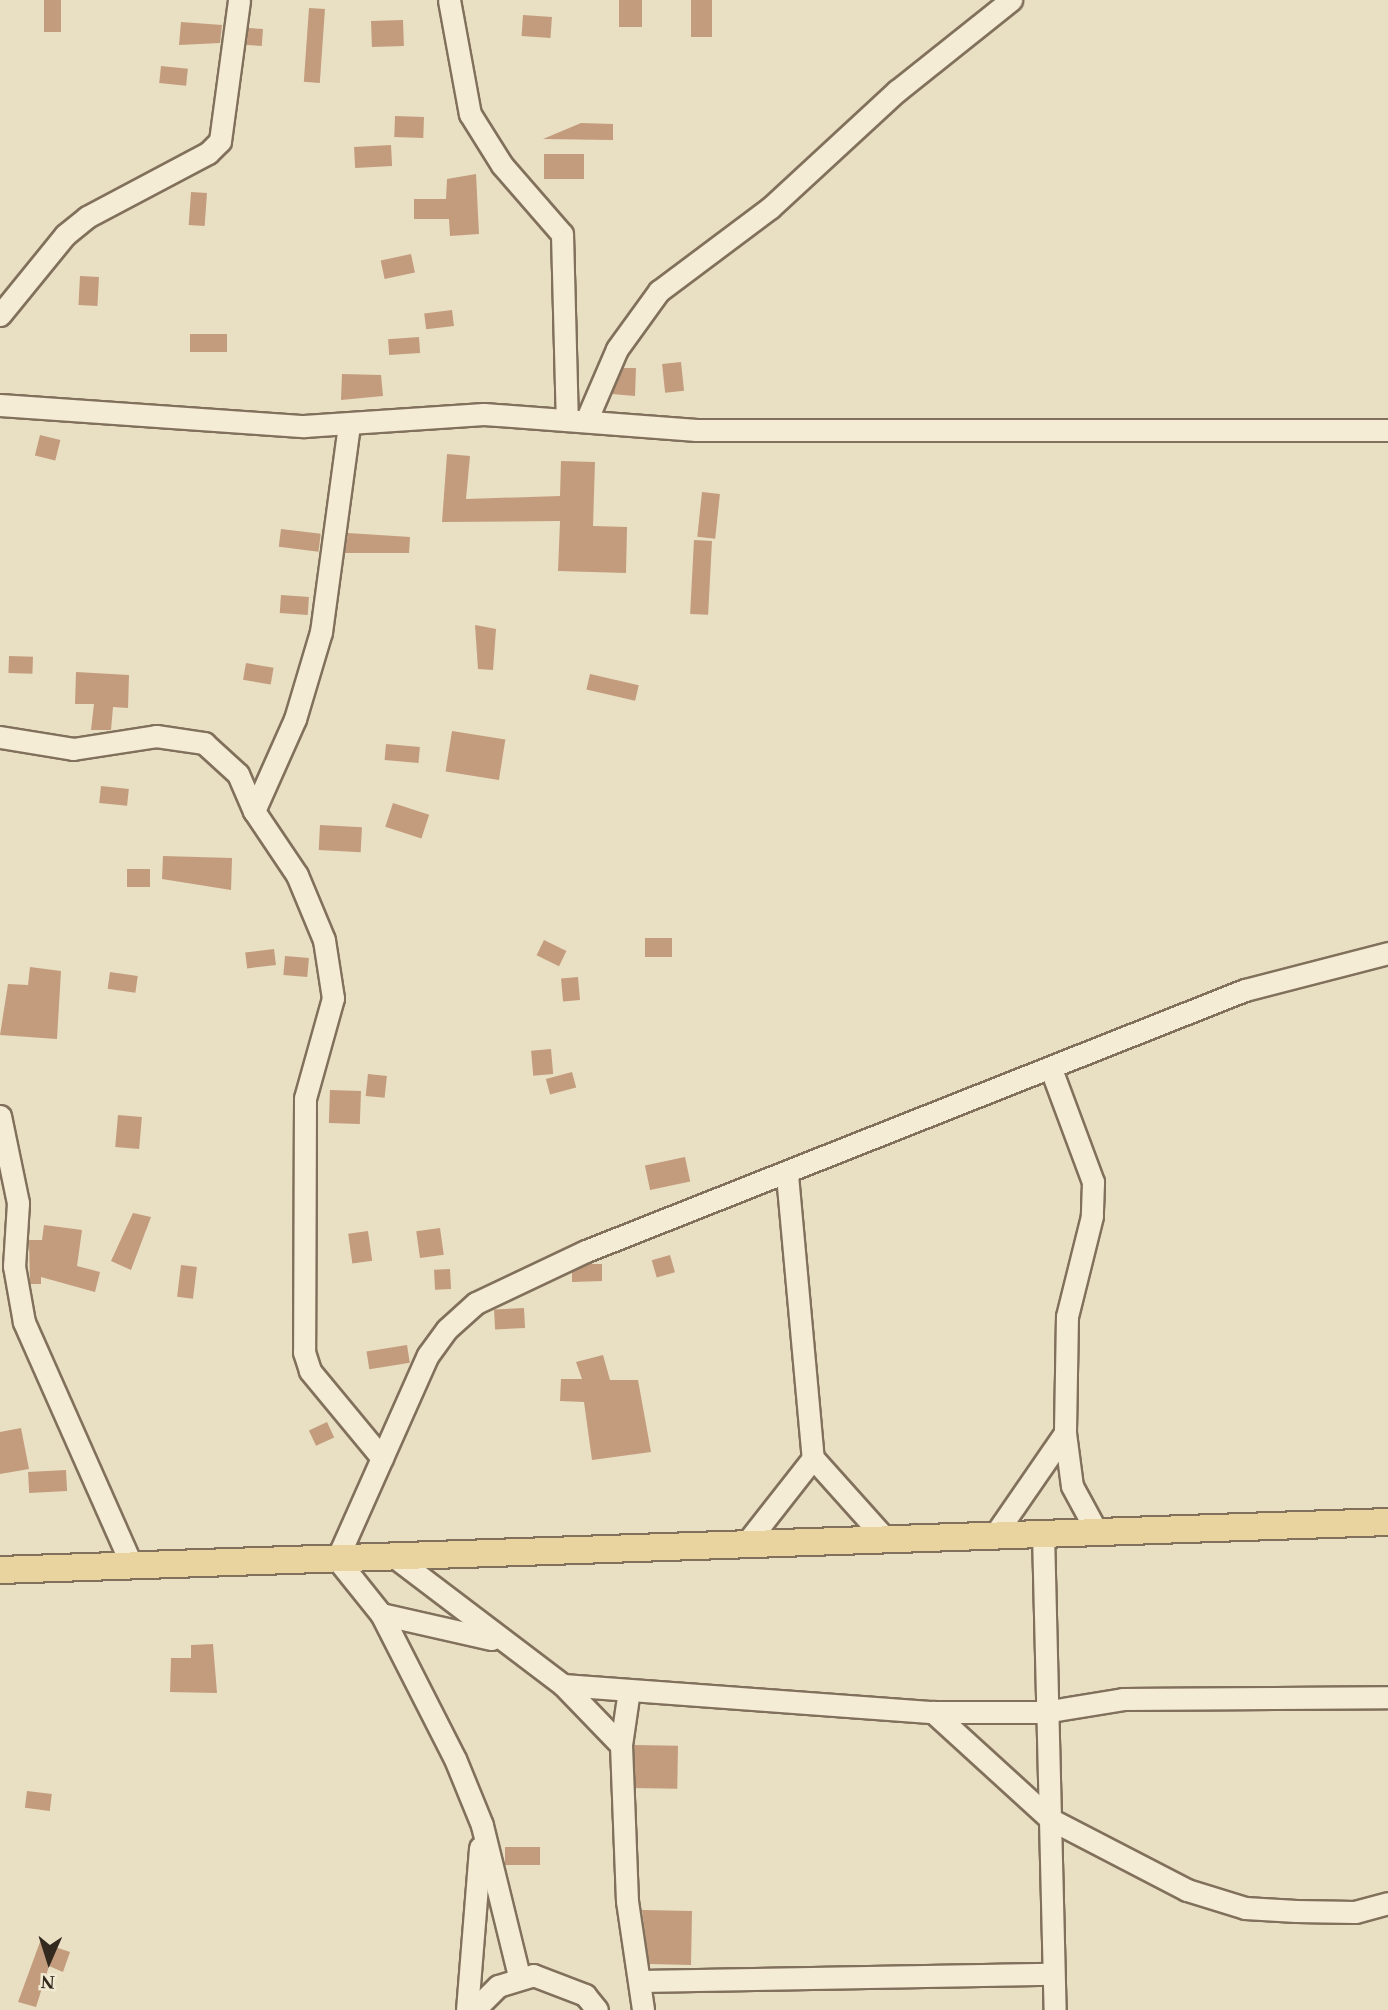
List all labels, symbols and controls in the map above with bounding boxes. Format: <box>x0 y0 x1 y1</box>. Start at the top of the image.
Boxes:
north arrow <box>14 1926 84 1996</box>
text: N <box>40 1972 55 1993</box>

